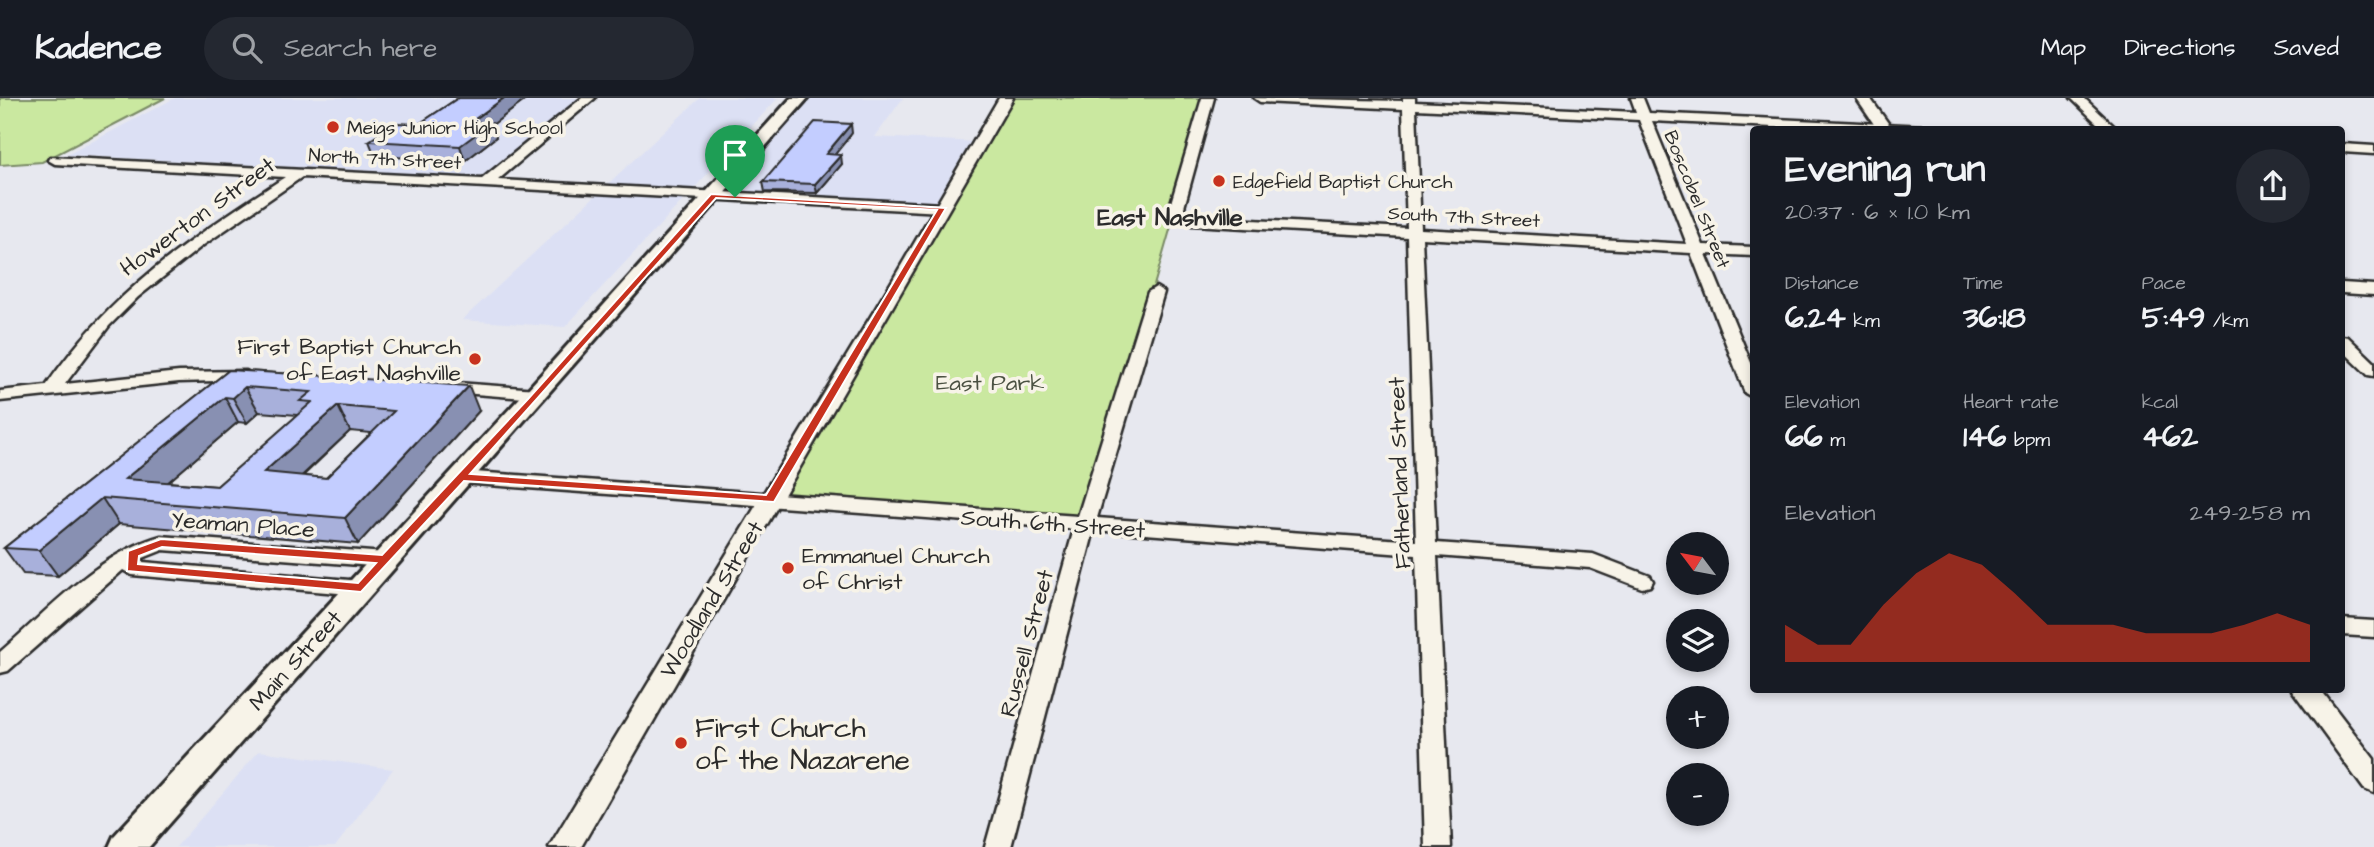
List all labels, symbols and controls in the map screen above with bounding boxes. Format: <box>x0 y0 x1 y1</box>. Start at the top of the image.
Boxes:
search box <box>204 17 694 80</box>
text: Kadence <box>35 25 162 71</box>
icon: search <box>228 29 266 67</box>
text: Search here <box>284 30 437 66</box>
text: Map <box>2041 31 2086 65</box>
text: Directions <box>2124 31 2236 65</box>
text: Saved <box>2274 31 2339 65</box>
place label: Meigs Junior High School <box>347 115 563 143</box>
marker: Meigs Junior High School <box>325 119 341 135</box>
pin <box>705 125 765 197</box>
street label: Boscobel Street <box>1657 127 1737 273</box>
icon: arrive <box>716 136 754 174</box>
street label: North 7th Street <box>308 142 462 177</box>
text: Evening run <box>1785 144 1986 196</box>
street label: Howerton Street <box>114 149 282 284</box>
button: share <box>2236 149 2310 223</box>
place label: Edgefield Baptist Church <box>1233 169 1453 197</box>
marker: Edgefield Baptist Church <box>1211 173 1227 189</box>
text: 20:37 · 6 × 1.0 km <box>1785 196 1970 228</box>
street label: South 7th Street <box>1387 200 1541 235</box>
district label: East Nashville <box>1097 201 1243 235</box>
text: Distance <box>1785 270 1859 297</box>
text: Time <box>1963 270 2003 297</box>
text: Pace <box>2142 270 2186 297</box>
text: 6.24 <box>1785 297 1846 339</box>
text: 36:18 <box>1963 297 2026 339</box>
text: 5:49 <box>2142 297 2205 339</box>
text: km <box>1846 308 1880 335</box>
text: /km <box>2205 308 2248 335</box>
place label: First Baptist Church of East Nashville <box>237 331 462 389</box>
marker: First Baptist Church of East Nashville <box>467 351 483 367</box>
park label: East Park <box>936 367 1044 399</box>
street label: Fatherland Street <box>1381 376 1419 570</box>
text: Elevation <box>1785 389 1860 416</box>
text: Heart rate <box>1963 389 2059 416</box>
text: kcal <box>2142 389 2178 416</box>
text: 66 <box>1785 416 1823 458</box>
text: 146 <box>1963 416 2006 458</box>
text: 462 <box>2142 416 2198 458</box>
text: m <box>1823 427 1845 454</box>
text: bpm <box>2006 427 2050 454</box>
text: Elevation <box>1785 497 1876 529</box>
text: 249–258 m <box>2189 497 2310 529</box>
street label: South 6th Street <box>960 502 1147 546</box>
street label: Yeaman Place <box>170 504 316 546</box>
street label: Woodland Street <box>652 514 772 684</box>
north arrow <box>1666 532 1729 595</box>
map controls <box>1666 532 1729 826</box>
place label: Emmanuel Church of Christ <box>802 540 990 598</box>
marker: Emmanuel Church of Christ <box>780 560 796 576</box>
street label: Russell Street <box>992 566 1062 720</box>
street label: Main Street <box>242 603 350 718</box>
button: layers <box>1666 609 1729 672</box>
button: + <box>1666 686 1729 749</box>
place label: First Church of the Nazarene <box>695 709 910 780</box>
marker: First Church of the Nazarene <box>673 735 689 751</box>
button: − <box>1666 763 1729 826</box>

